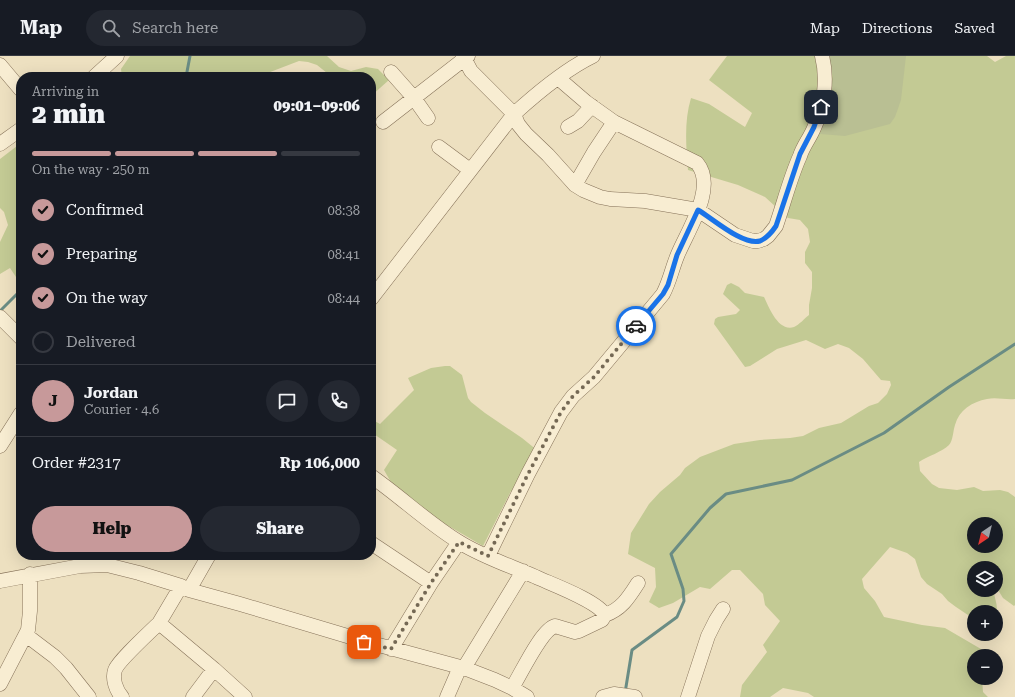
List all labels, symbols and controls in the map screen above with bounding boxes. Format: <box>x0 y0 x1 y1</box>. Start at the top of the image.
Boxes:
search box <box>86 10 366 46</box>
text: Map <box>20 16 62 39</box>
icon: search <box>100 17 122 39</box>
text: Search here <box>132 19 218 37</box>
text: Map <box>810 20 840 36</box>
text: Directions <box>862 20 932 36</box>
text: Saved <box>954 20 995 36</box>
text: Arriving in <box>32 84 99 99</box>
pin <box>804 90 838 124</box>
icon: home <box>810 96 832 118</box>
text: 09:01–09:06 <box>274 97 360 115</box>
text: 2 min <box>32 99 105 129</box>
text: On the way · 250 m <box>32 162 149 177</box>
icon: check <box>32 199 54 221</box>
text: Confirmed <box>66 201 144 219</box>
text: 08:38 <box>328 203 360 218</box>
icon: check <box>32 243 54 265</box>
text: Preparing <box>66 245 137 263</box>
text: 08:41 <box>328 247 360 262</box>
icon: check <box>32 287 54 309</box>
text: On the way <box>66 289 148 307</box>
text: 08:44 <box>328 291 360 306</box>
courier <box>616 306 656 346</box>
icon: car <box>625 315 647 337</box>
text: Delivered <box>66 333 136 351</box>
button: chat <box>266 380 308 422</box>
button: phone <box>318 380 360 422</box>
text: Jordan <box>84 384 138 402</box>
text: J <box>48 392 58 410</box>
text: Courier · 4.6 <box>84 402 159 417</box>
text: Order #2317 <box>32 454 121 472</box>
text: Rp 106,000 <box>280 454 360 472</box>
button: Help <box>32 506 192 552</box>
button: Share <box>200 506 360 552</box>
north arrow <box>967 517 1003 553</box>
map controls <box>967 517 1003 685</box>
button: layers <box>967 561 1003 597</box>
button: + <box>967 605 1003 641</box>
pin <box>347 625 381 659</box>
icon: bag <box>353 631 375 653</box>
button: − <box>967 649 1003 685</box>

